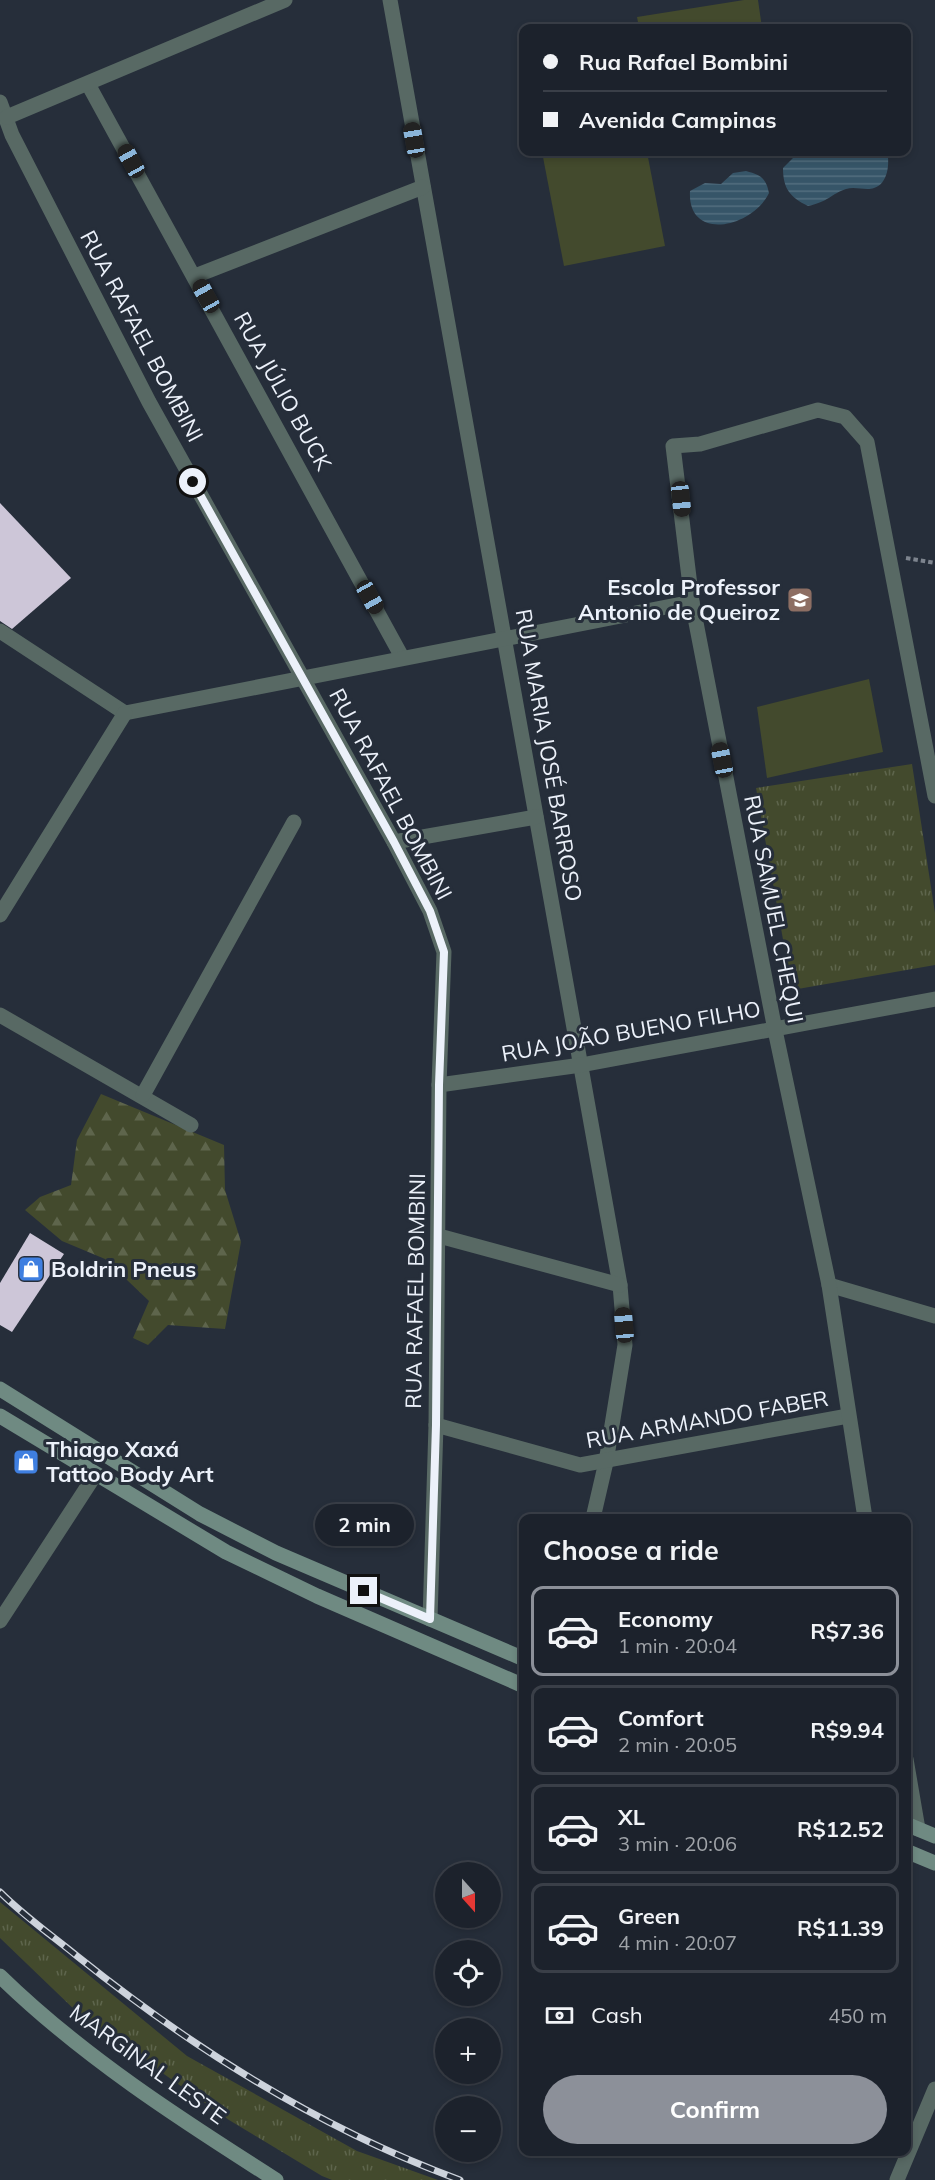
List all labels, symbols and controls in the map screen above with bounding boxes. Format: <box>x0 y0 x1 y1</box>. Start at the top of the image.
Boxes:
text: Rua Rafael Bombini <box>579 48 788 76</box>
text: Avenida Campinas <box>579 106 776 134</box>
car <box>402 121 426 159</box>
car <box>114 141 148 181</box>
street label: RUA RAFAEL BOMBINI <box>74 225 210 447</box>
car <box>189 276 223 316</box>
street label: RUA JÚLIO BUCK <box>228 307 339 476</box>
route start <box>179 468 206 495</box>
car <box>670 480 692 518</box>
place label: Escola Professor Antonio de Queiroz <box>578 573 780 626</box>
car <box>353 577 387 617</box>
school or university icon: Escola Professor Antonio de Queiroz <box>785 585 815 615</box>
street label: RUA MARIA JOSÉ BARROSO <box>509 607 589 903</box>
street label: RUA RAFAEL BOMBINI <box>323 683 459 905</box>
car <box>710 741 734 779</box>
street label: RUA SAMUEL CHEQUI <box>738 792 810 1026</box>
street label: RUA JOÃO BUENO FILHO <box>499 994 763 1068</box>
street label: RUA RAFAEL BOMBINI <box>399 1173 431 1409</box>
shop icon: Boldrin Pneus <box>16 1254 46 1284</box>
place label: Boldrin Pneus <box>51 1255 196 1283</box>
car <box>613 1306 635 1344</box>
street label: RUA ARMANDO FABER <box>584 1384 830 1454</box>
place label: Thiago Xaxá Tattoo Body Art <box>46 1435 214 1488</box>
shop icon: Thiago Xaxá Tattoo Body Art <box>11 1447 41 1477</box>
callout: 2 min <box>314 1504 413 1546</box>
text: 2 min <box>338 1512 391 1537</box>
text: Choose a ride <box>543 1533 719 1567</box>
route end <box>350 1577 377 1604</box>
icon: car <box>546 1604 600 1658</box>
text: Economy <box>618 1605 713 1633</box>
text: R$7.36 <box>810 1617 884 1645</box>
text: 1 min · 20:04 <box>618 1633 737 1658</box>
icon: car <box>546 1703 600 1757</box>
text: Comfort <box>618 1704 704 1732</box>
text: R$9.94 <box>810 1716 884 1744</box>
text: 2 min · 20:05 <box>618 1732 737 1757</box>
icon: car <box>546 1802 600 1856</box>
text: XL <box>618 1803 645 1831</box>
text: R$12.52 <box>797 1815 884 1843</box>
text: 3 min · 20:06 <box>618 1831 737 1856</box>
north arrow <box>435 1862 501 1928</box>
map controls <box>435 1862 501 2162</box>
icon: car <box>546 1901 600 1955</box>
text: Green <box>618 1902 680 1930</box>
text: R$11.39 <box>797 1914 884 1942</box>
text: 4 min · 20:07 <box>618 1930 737 1955</box>
button: locate <box>435 1940 501 2006</box>
street label: MARGINAL LESTE <box>64 1998 232 2130</box>
icon: cash <box>543 1999 576 2032</box>
text: Cash <box>591 2001 643 2029</box>
text: 450 m <box>828 2003 887 2028</box>
button: + <box>435 2018 501 2084</box>
button: Confirm <box>543 2075 887 2144</box>
button: − <box>435 2096 501 2162</box>

